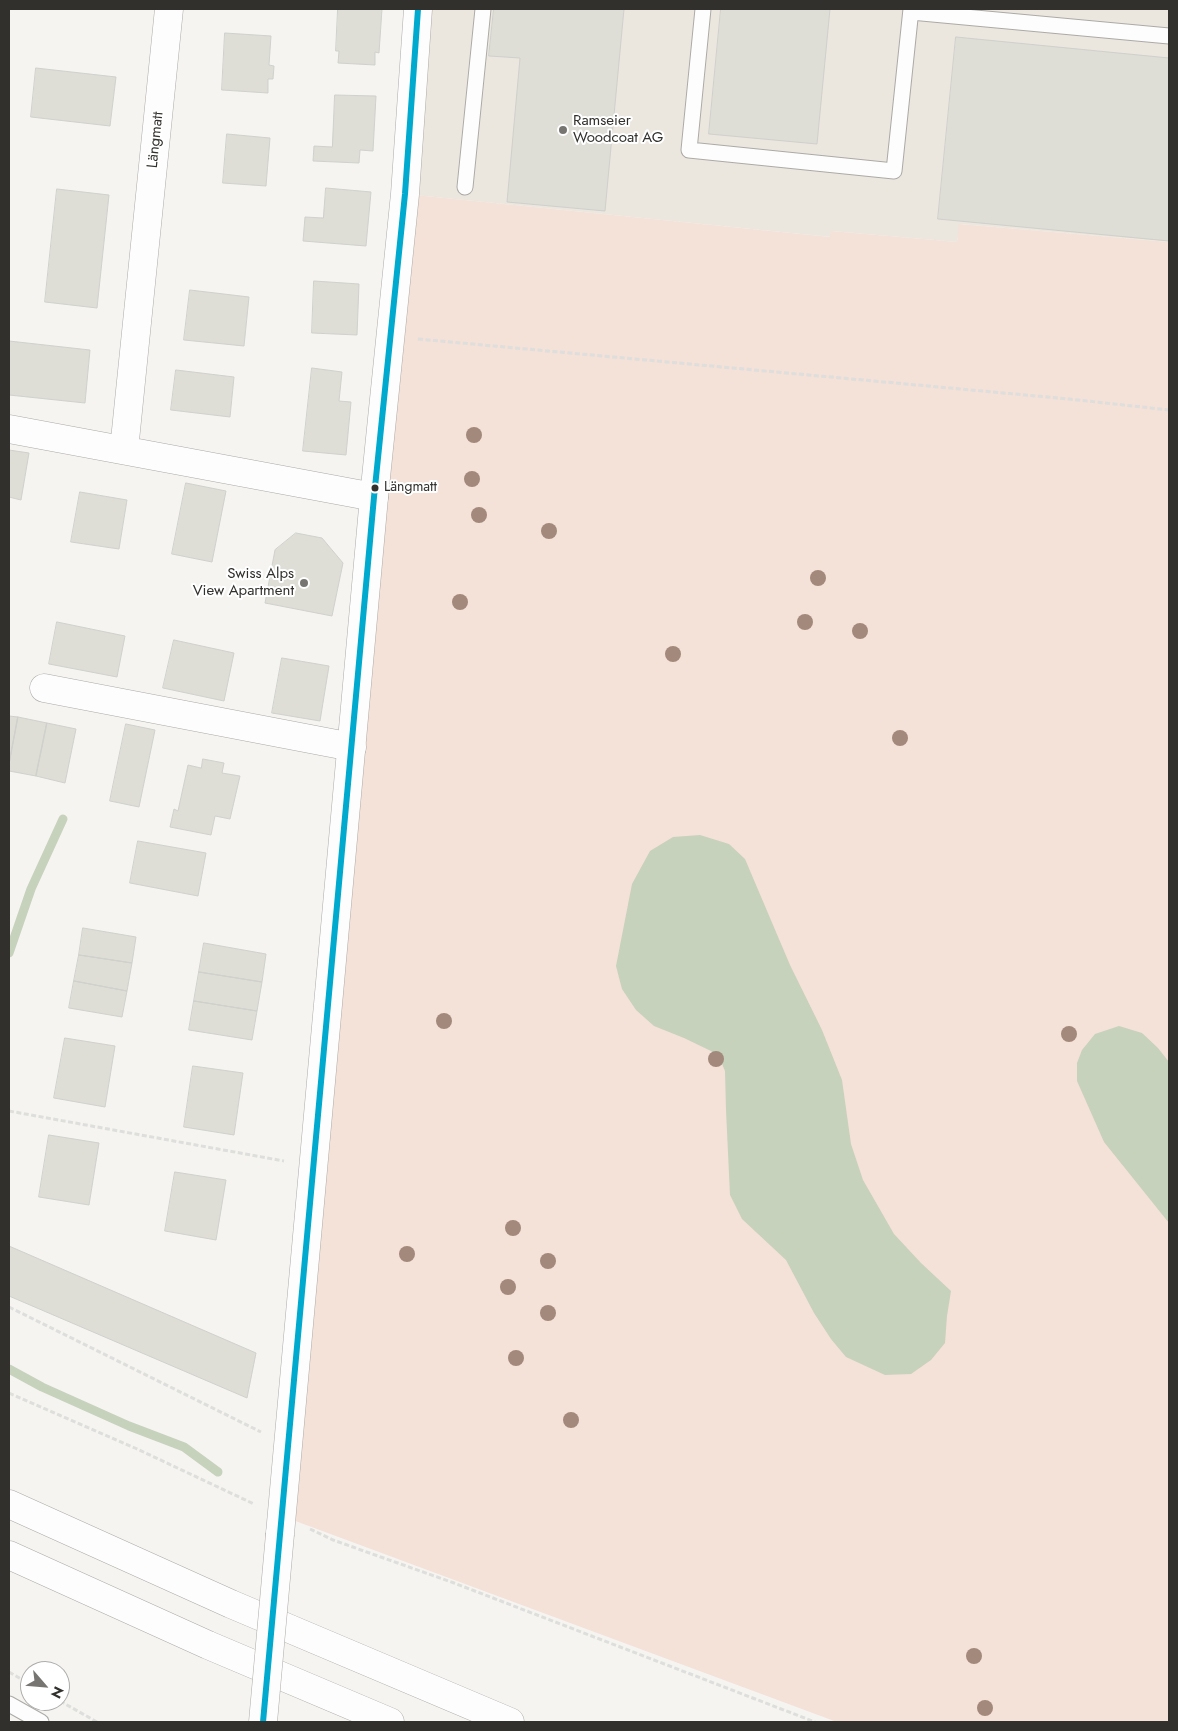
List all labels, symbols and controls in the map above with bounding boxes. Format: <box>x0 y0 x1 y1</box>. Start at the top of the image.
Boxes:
street label: Längmatt <box>144 111 168 169</box>
place label: Ramseier Woodcoat AG <box>573 112 663 147</box>
marker: Ramseier Woodcoat AG <box>557 124 569 136</box>
place label: Längmatt <box>384 480 437 496</box>
marker: Längmatt <box>370 483 380 493</box>
place label: Swiss Alps View Apartment <box>193 565 294 600</box>
marker: Swiss Alps View Apartment <box>298 577 310 589</box>
north arrow <box>20 1661 70 1711</box>
text: N <box>46 1683 69 1702</box>

